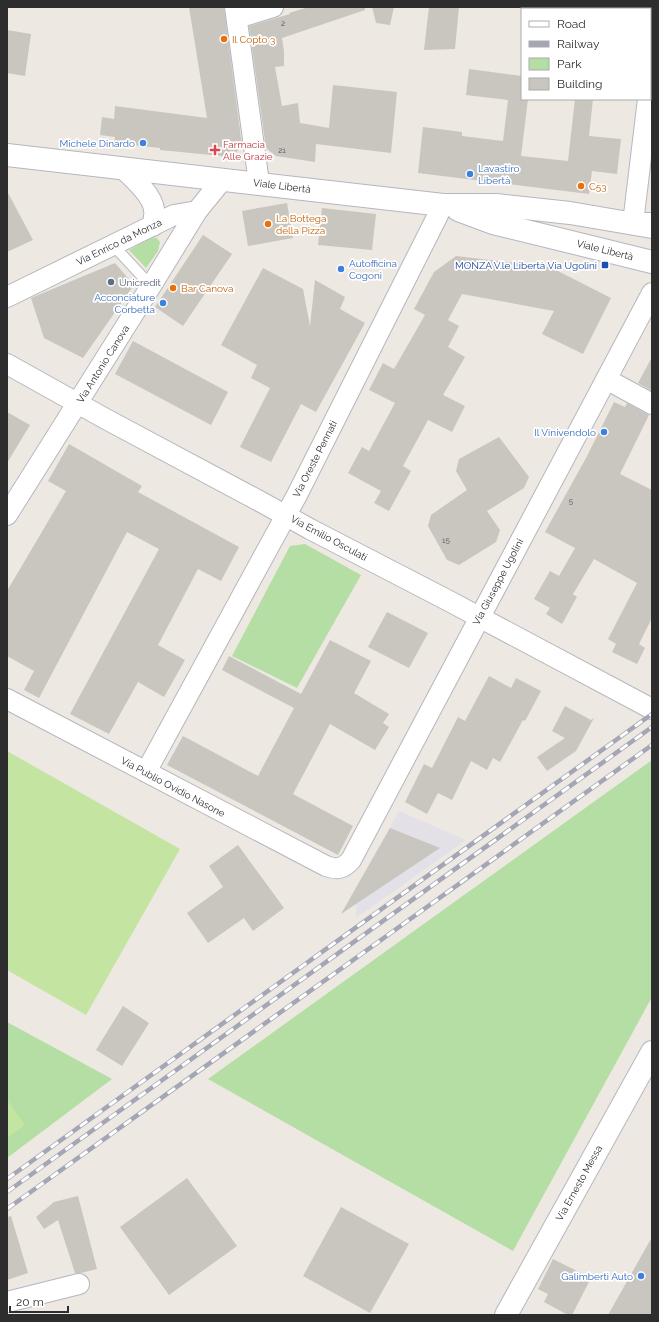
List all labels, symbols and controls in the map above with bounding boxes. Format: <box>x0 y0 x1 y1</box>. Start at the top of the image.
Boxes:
legend <box>521 8 651 100</box>
text: Road <box>557 17 586 31</box>
house number: 2 <box>281 18 285 28</box>
marker: Il Copto 3 <box>219 34 229 44</box>
place label: Il Copto 3 <box>232 34 275 45</box>
text: Railway <box>557 37 600 51</box>
text: Park <box>557 57 582 71</box>
text: Building <box>557 77 603 91</box>
place label: Michele Dinardo <box>60 138 135 149</box>
marker: Michele Dinardo <box>138 138 148 148</box>
place label: Farmacia Alle Grazie <box>223 139 273 162</box>
marker: Farmacia Alle Grazie <box>210 145 220 155</box>
house number: 21 <box>278 145 286 155</box>
place label: Lavastiro Libertà <box>478 163 519 186</box>
marker: Lavastiro Libertà <box>465 169 475 179</box>
street label: Viale Libertà <box>253 177 311 195</box>
marker: C53 <box>576 181 586 191</box>
place label: C53 <box>589 181 607 192</box>
place label: La Bottega della Pizza <box>276 213 326 236</box>
street label: Via Enrico da Monza <box>75 217 163 267</box>
marker: La Bottega della Pizza <box>263 219 273 229</box>
street label: Viale Libertà <box>576 238 634 262</box>
place label: Autofficina Cogoni <box>349 258 397 281</box>
place label: MONZA V.le Libertà Via Ugolini <box>455 260 597 271</box>
marker: MONZA V.le Libertà Via Ugolini <box>600 260 610 270</box>
marker: Autofficina Cogoni <box>336 264 346 274</box>
marker: Unicredit <box>106 277 116 287</box>
place label: Unicredit <box>119 277 162 288</box>
marker: Bar Canova <box>168 283 178 293</box>
place label: Bar Canova <box>181 283 234 294</box>
place label: Acconciature Corbetta <box>94 292 155 315</box>
marker: Acconciature Corbetta <box>158 298 168 308</box>
street label: Via Antonio Canova <box>75 323 131 405</box>
street label: Via Oreste Pennati <box>291 419 339 499</box>
place label: Il Vinivendolo <box>534 427 596 438</box>
marker: Il Vinivendolo <box>599 427 609 437</box>
house number: 5 <box>569 496 574 506</box>
street label: Via Emilio Osculati <box>289 513 369 563</box>
house number: 15 <box>442 535 451 545</box>
street label: Via Giuseppe Ugolini <box>471 537 525 627</box>
street label: Via Publio Ovidio Nasone <box>119 755 227 819</box>
street label: Via Ernesto Messa <box>554 1143 604 1223</box>
place label: Galimberti Auto <box>561 1271 633 1282</box>
marker: Galimberti Auto <box>636 1271 646 1281</box>
scale bar <box>10 1288 68 1314</box>
text: 20 m <box>16 1295 44 1309</box>

